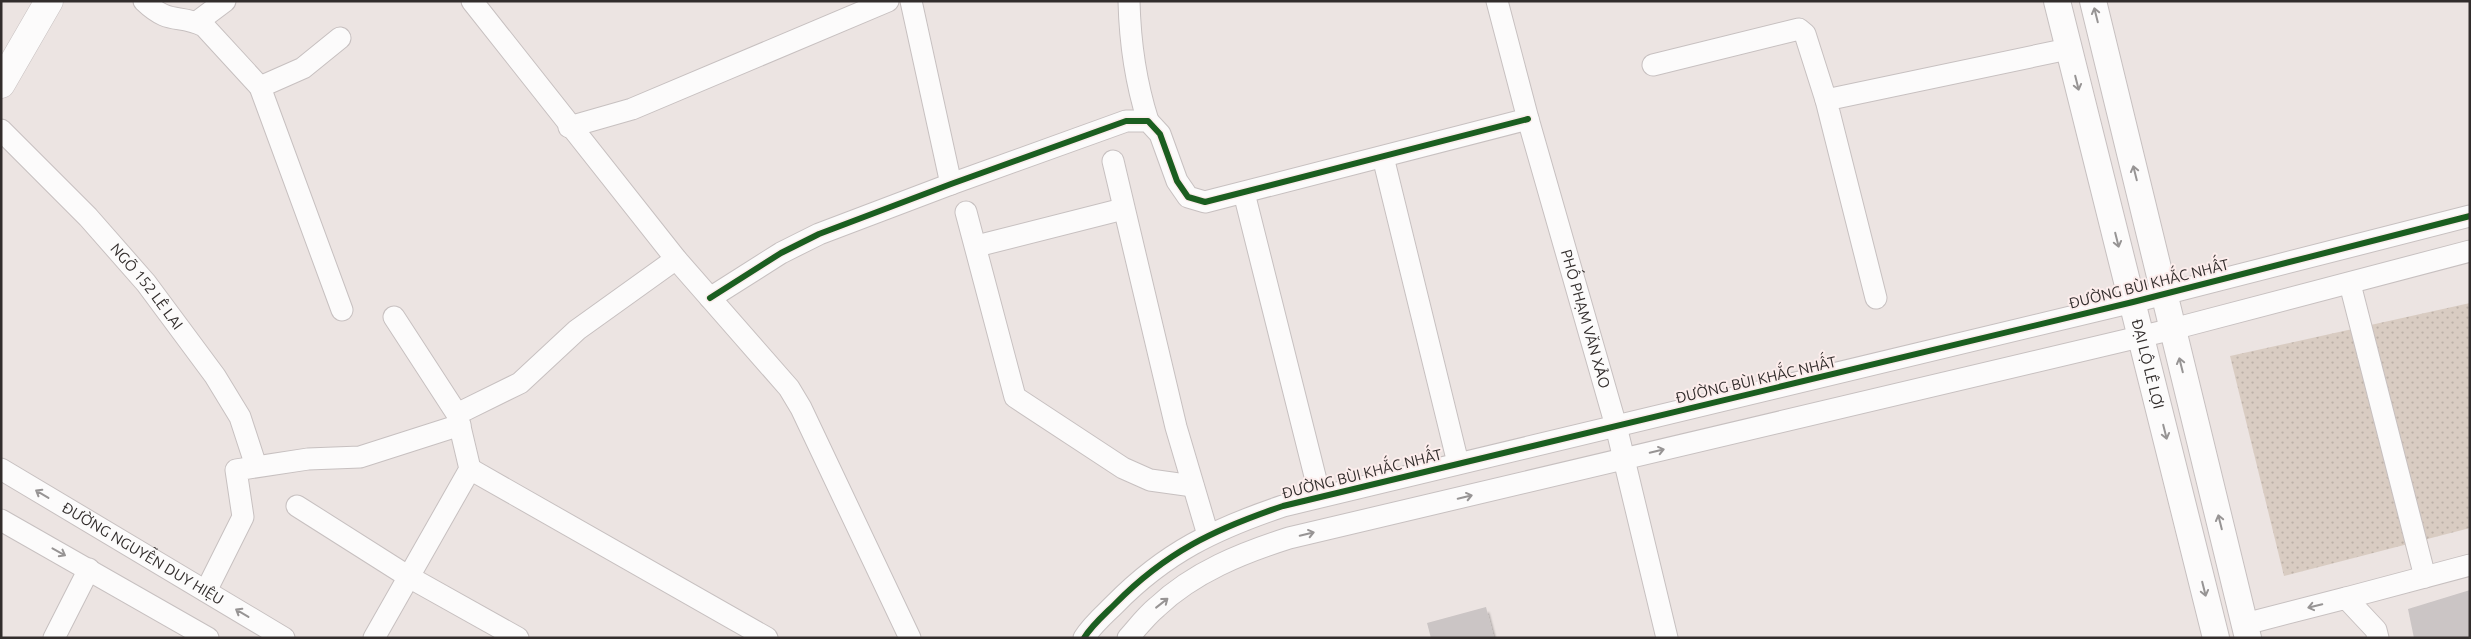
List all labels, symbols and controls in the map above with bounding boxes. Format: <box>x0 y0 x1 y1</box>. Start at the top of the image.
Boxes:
one-way arrow <box>2091 7 2100 23</box>
one-way arrow <box>2073 74 2082 90</box>
one-way arrow <box>2130 165 2139 181</box>
one-way arrow <box>2113 232 2122 248</box>
street label: NGÕ 152 LÊ LAI <box>107 240 187 333</box>
street label: PHỐ PHẠM VĂN XẢO <box>1558 247 1614 390</box>
street label: ĐƯỜNG BÙI KHẮC NHẤT <box>2066 251 2231 312</box>
street label: ĐẠI LỘ LÊ LỢI <box>2129 317 2167 410</box>
street label: ĐƯỜNG BÙI KHẮC NHẤT <box>1673 349 1838 406</box>
one-way arrow <box>2176 357 2186 373</box>
one-way arrow <box>2161 423 2170 439</box>
street label: ĐƯỜNG BÙI KHẮC NHẤT <box>1279 441 1444 502</box>
one-way arrow <box>1649 446 1665 455</box>
one-way arrow <box>36 488 50 498</box>
one-way arrow <box>1457 492 1473 501</box>
street label: ĐƯỜNG NGUYỄN DUY HIỆU <box>59 498 227 608</box>
one-way arrow <box>2215 515 2224 531</box>
one-way arrow <box>1299 529 1315 538</box>
one-way arrow <box>51 548 66 557</box>
one-way arrow <box>2200 581 2209 597</box>
one-way arrow <box>1155 598 1169 608</box>
one-way arrow <box>2307 602 2323 611</box>
one-way arrow <box>236 607 250 617</box>

